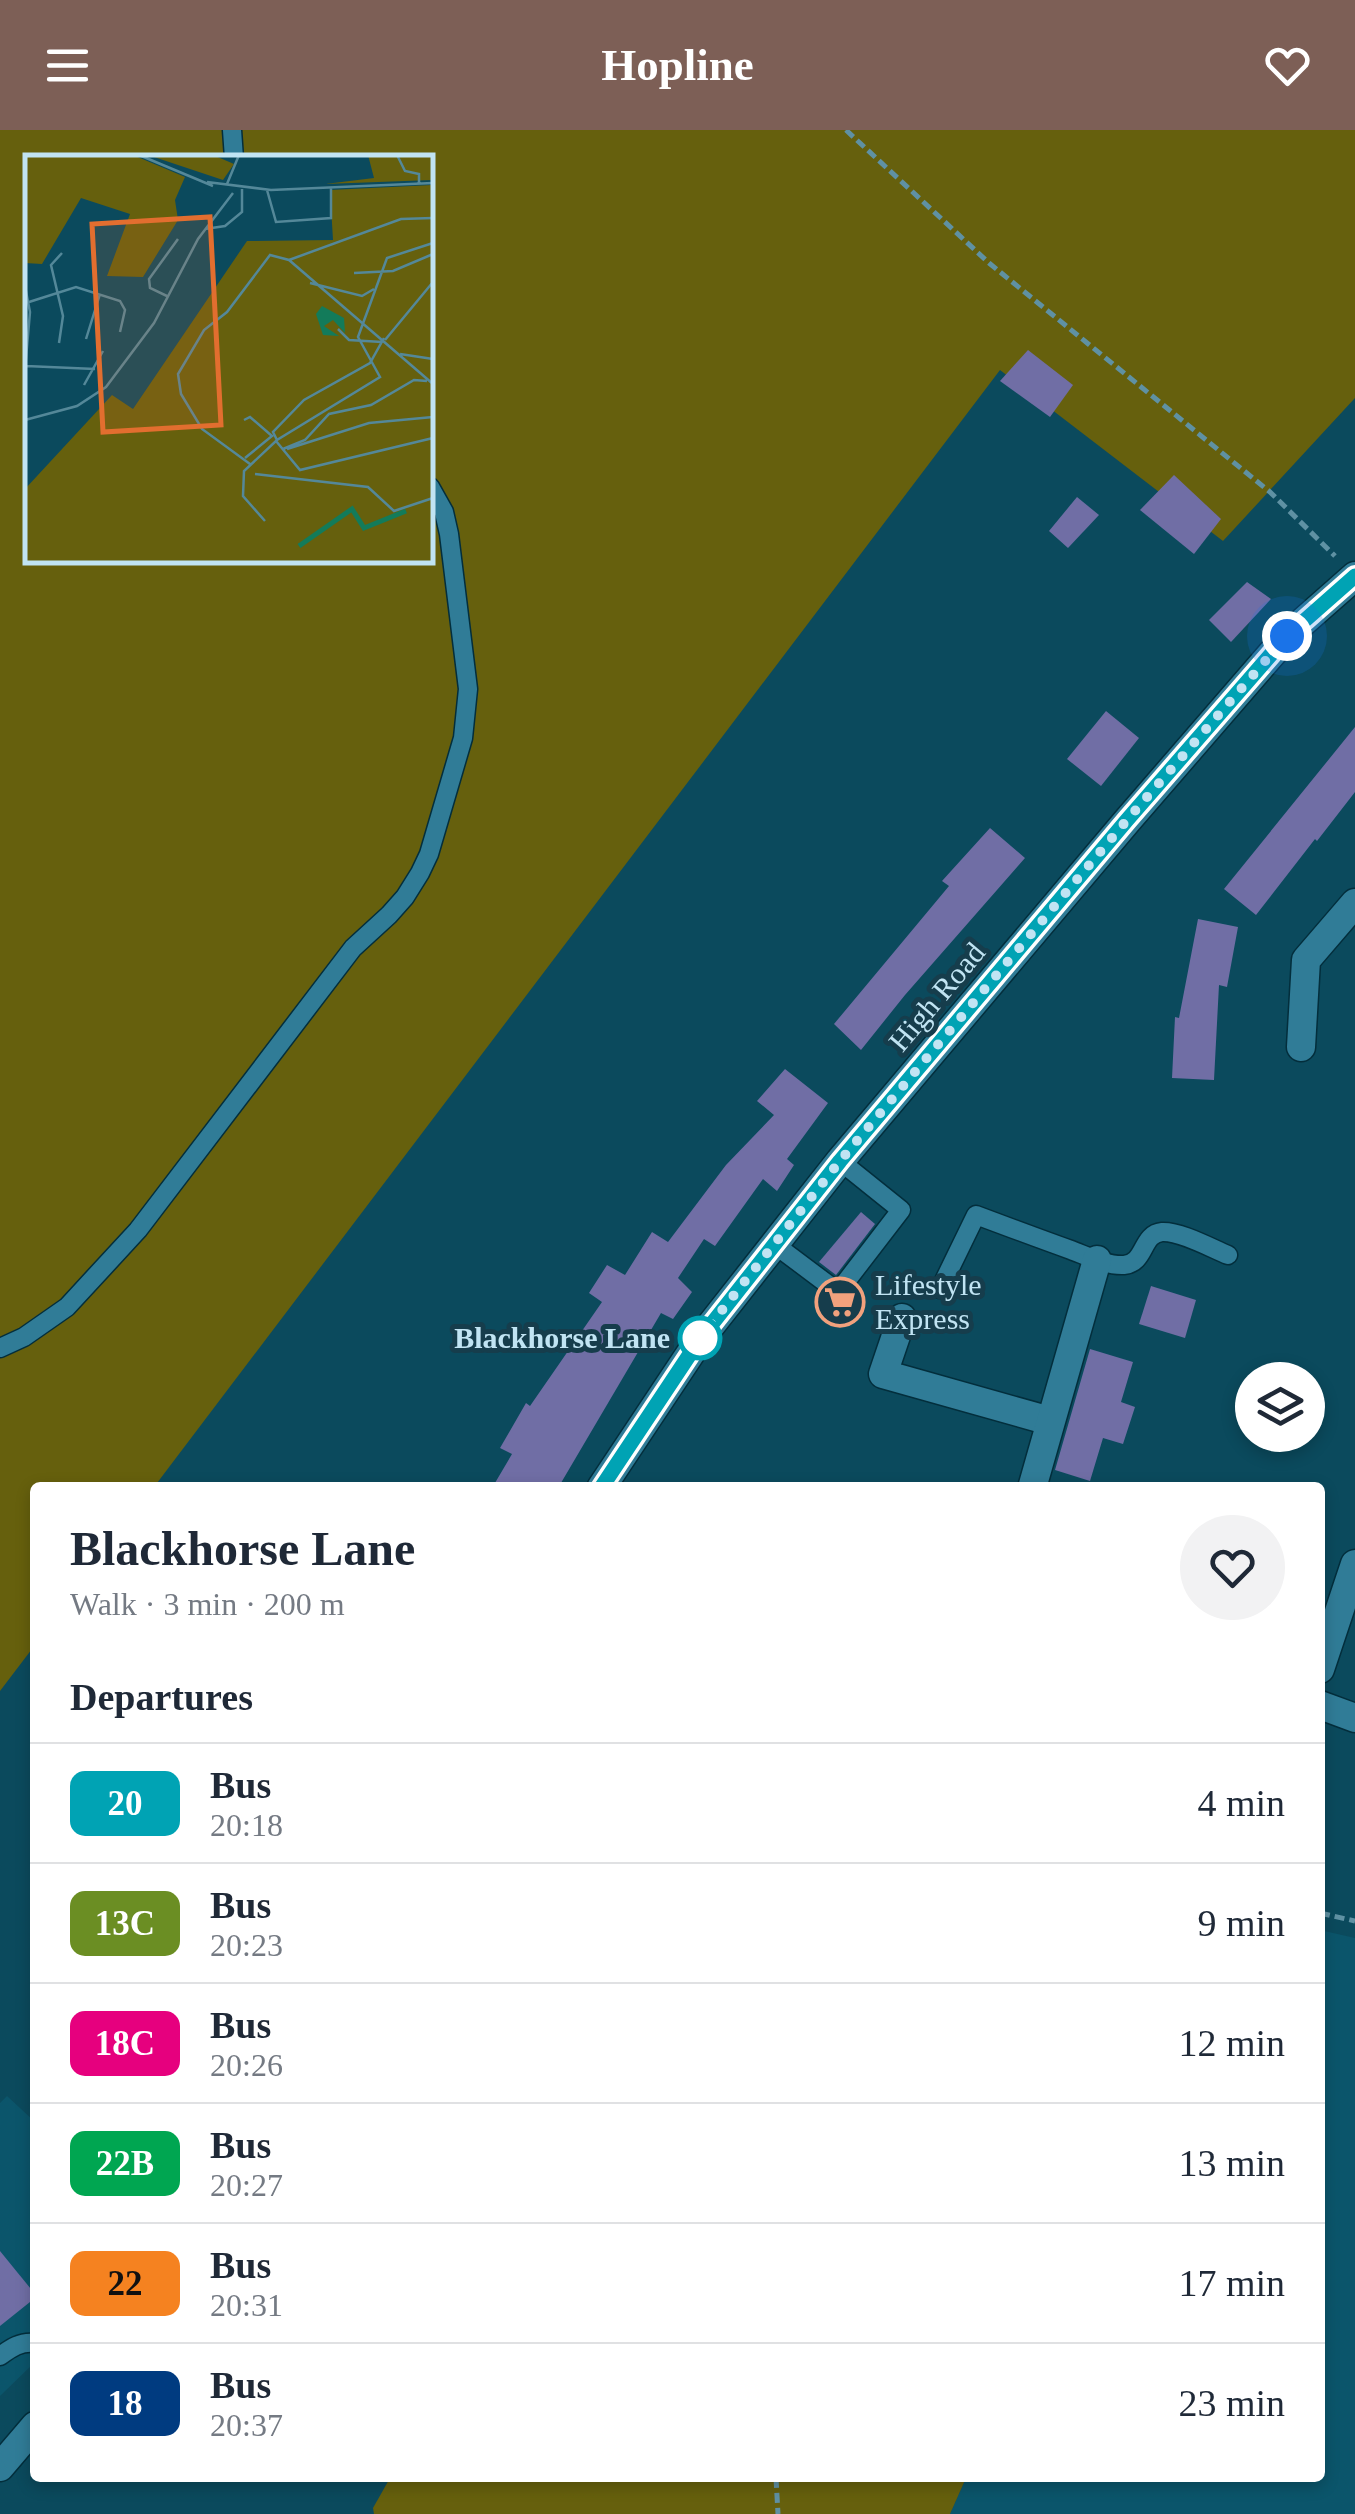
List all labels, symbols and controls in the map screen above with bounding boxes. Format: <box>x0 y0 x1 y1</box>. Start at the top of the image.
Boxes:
icon: menu <box>40 38 95 93</box>
icon: heart <box>1260 38 1315 93</box>
text: Hopline <box>601 40 754 90</box>
inset map <box>25 155 432 562</box>
your location <box>1262 611 1312 661</box>
street label: High Road <box>882 936 991 1057</box>
place label: Lifestyle Express <box>875 1268 982 1335</box>
supermarket icon: Lifestyle Express <box>814 1276 866 1328</box>
marker: Blackhorse Lane <box>679 1317 721 1359</box>
place label: Blackhorse Lane <box>454 1321 670 1354</box>
map controls <box>1235 1362 1325 1452</box>
button: layers <box>1235 1362 1325 1452</box>
button: heart <box>1180 1515 1285 1620</box>
text: Blackhorse Lane <box>70 1522 415 1575</box>
text: Walk · 3 min · 200 m <box>70 1586 345 1622</box>
text: Departures <box>70 1676 253 1718</box>
text: Bus <box>210 1764 271 1806</box>
text: 4 min <box>1197 1782 1285 1824</box>
text: 20 <box>108 1784 143 1823</box>
text: 20:18 <box>210 1807 283 1843</box>
text: Bus <box>210 1884 271 1926</box>
text: 9 min <box>1197 1902 1285 1944</box>
text: 13C <box>95 1904 155 1943</box>
text: 20:23 <box>210 1927 283 1963</box>
text: Bus <box>210 2004 271 2046</box>
text: 12 min <box>1178 2022 1285 2064</box>
text: 18C <box>95 2024 155 2063</box>
text: 20:26 <box>210 2047 283 2083</box>
text: Bus <box>210 2124 271 2166</box>
text: 13 min <box>1178 2142 1285 2184</box>
text: 22B <box>96 2144 154 2183</box>
text: 20:27 <box>210 2167 283 2203</box>
text: Bus <box>210 2244 271 2286</box>
text: 17 min <box>1178 2262 1285 2304</box>
text: 22 <box>108 2264 143 2303</box>
text: 20:31 <box>210 2287 283 2323</box>
text: Bus <box>210 2364 271 2406</box>
text: 23 min <box>1178 2382 1285 2424</box>
text: 18 <box>108 2384 143 2423</box>
text: 20:37 <box>210 2407 283 2443</box>

